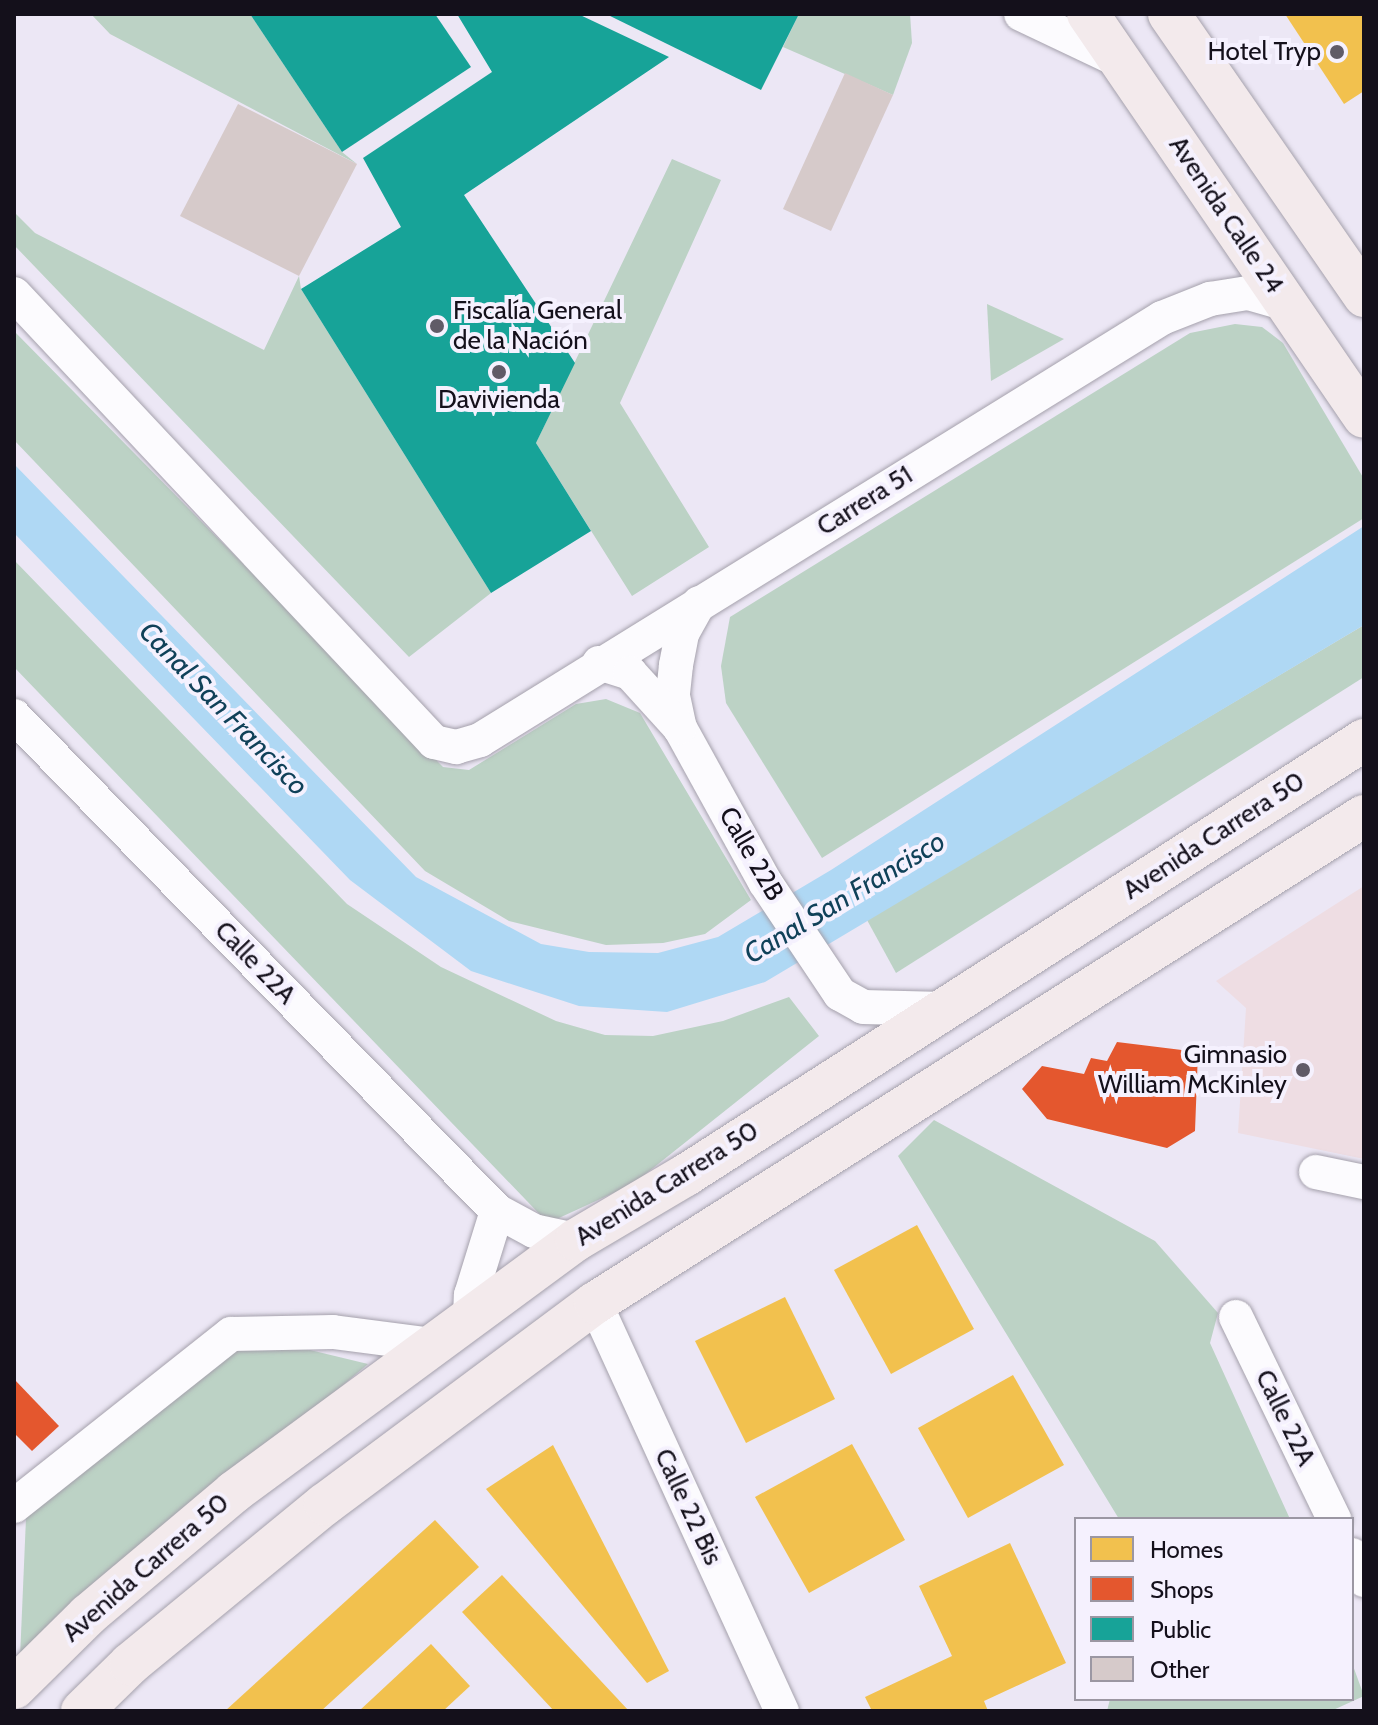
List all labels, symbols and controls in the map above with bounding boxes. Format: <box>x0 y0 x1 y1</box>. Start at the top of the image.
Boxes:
place label: Hotel Tryp <box>1208 36 1321 68</box>
marker: Hotel Tryp <box>1328 43 1346 61</box>
street label: Avenida Calle 24 <box>1162 131 1290 299</box>
place label: Fiscalía General de la Nación <box>453 295 622 356</box>
marker: Fiscalía General de la Nación <box>428 317 446 335</box>
marker: Davivienda <box>490 363 508 381</box>
place label: Davivienda <box>438 384 560 416</box>
street label: Carrera 51 <box>811 459 919 543</box>
water label: Canal San Francisco <box>133 614 315 802</box>
street label: Avenida Carrera 50 <box>1117 766 1311 906</box>
street label: Calle 22B <box>712 802 790 906</box>
water label: Canal San Francisco <box>737 824 951 970</box>
street label: Calle 22A <box>208 915 302 1011</box>
place label: Gimnasio William McKinley <box>1098 1039 1287 1100</box>
marker: Gimnasio William McKinley <box>1294 1061 1312 1079</box>
street label: Avenida Carrera 50 <box>570 1115 764 1253</box>
street label: Calle 22A <box>1248 1365 1322 1471</box>
street label: Calle 22 Bis <box>648 1444 728 1570</box>
street label: Avenida Carrera 50 <box>56 1487 236 1649</box>
legend <box>1074 1517 1354 1701</box>
text: Homes <box>1150 1535 1223 1564</box>
text: Shops <box>1150 1575 1213 1604</box>
text: Public <box>1150 1615 1211 1644</box>
text: Other <box>1150 1655 1209 1684</box>

